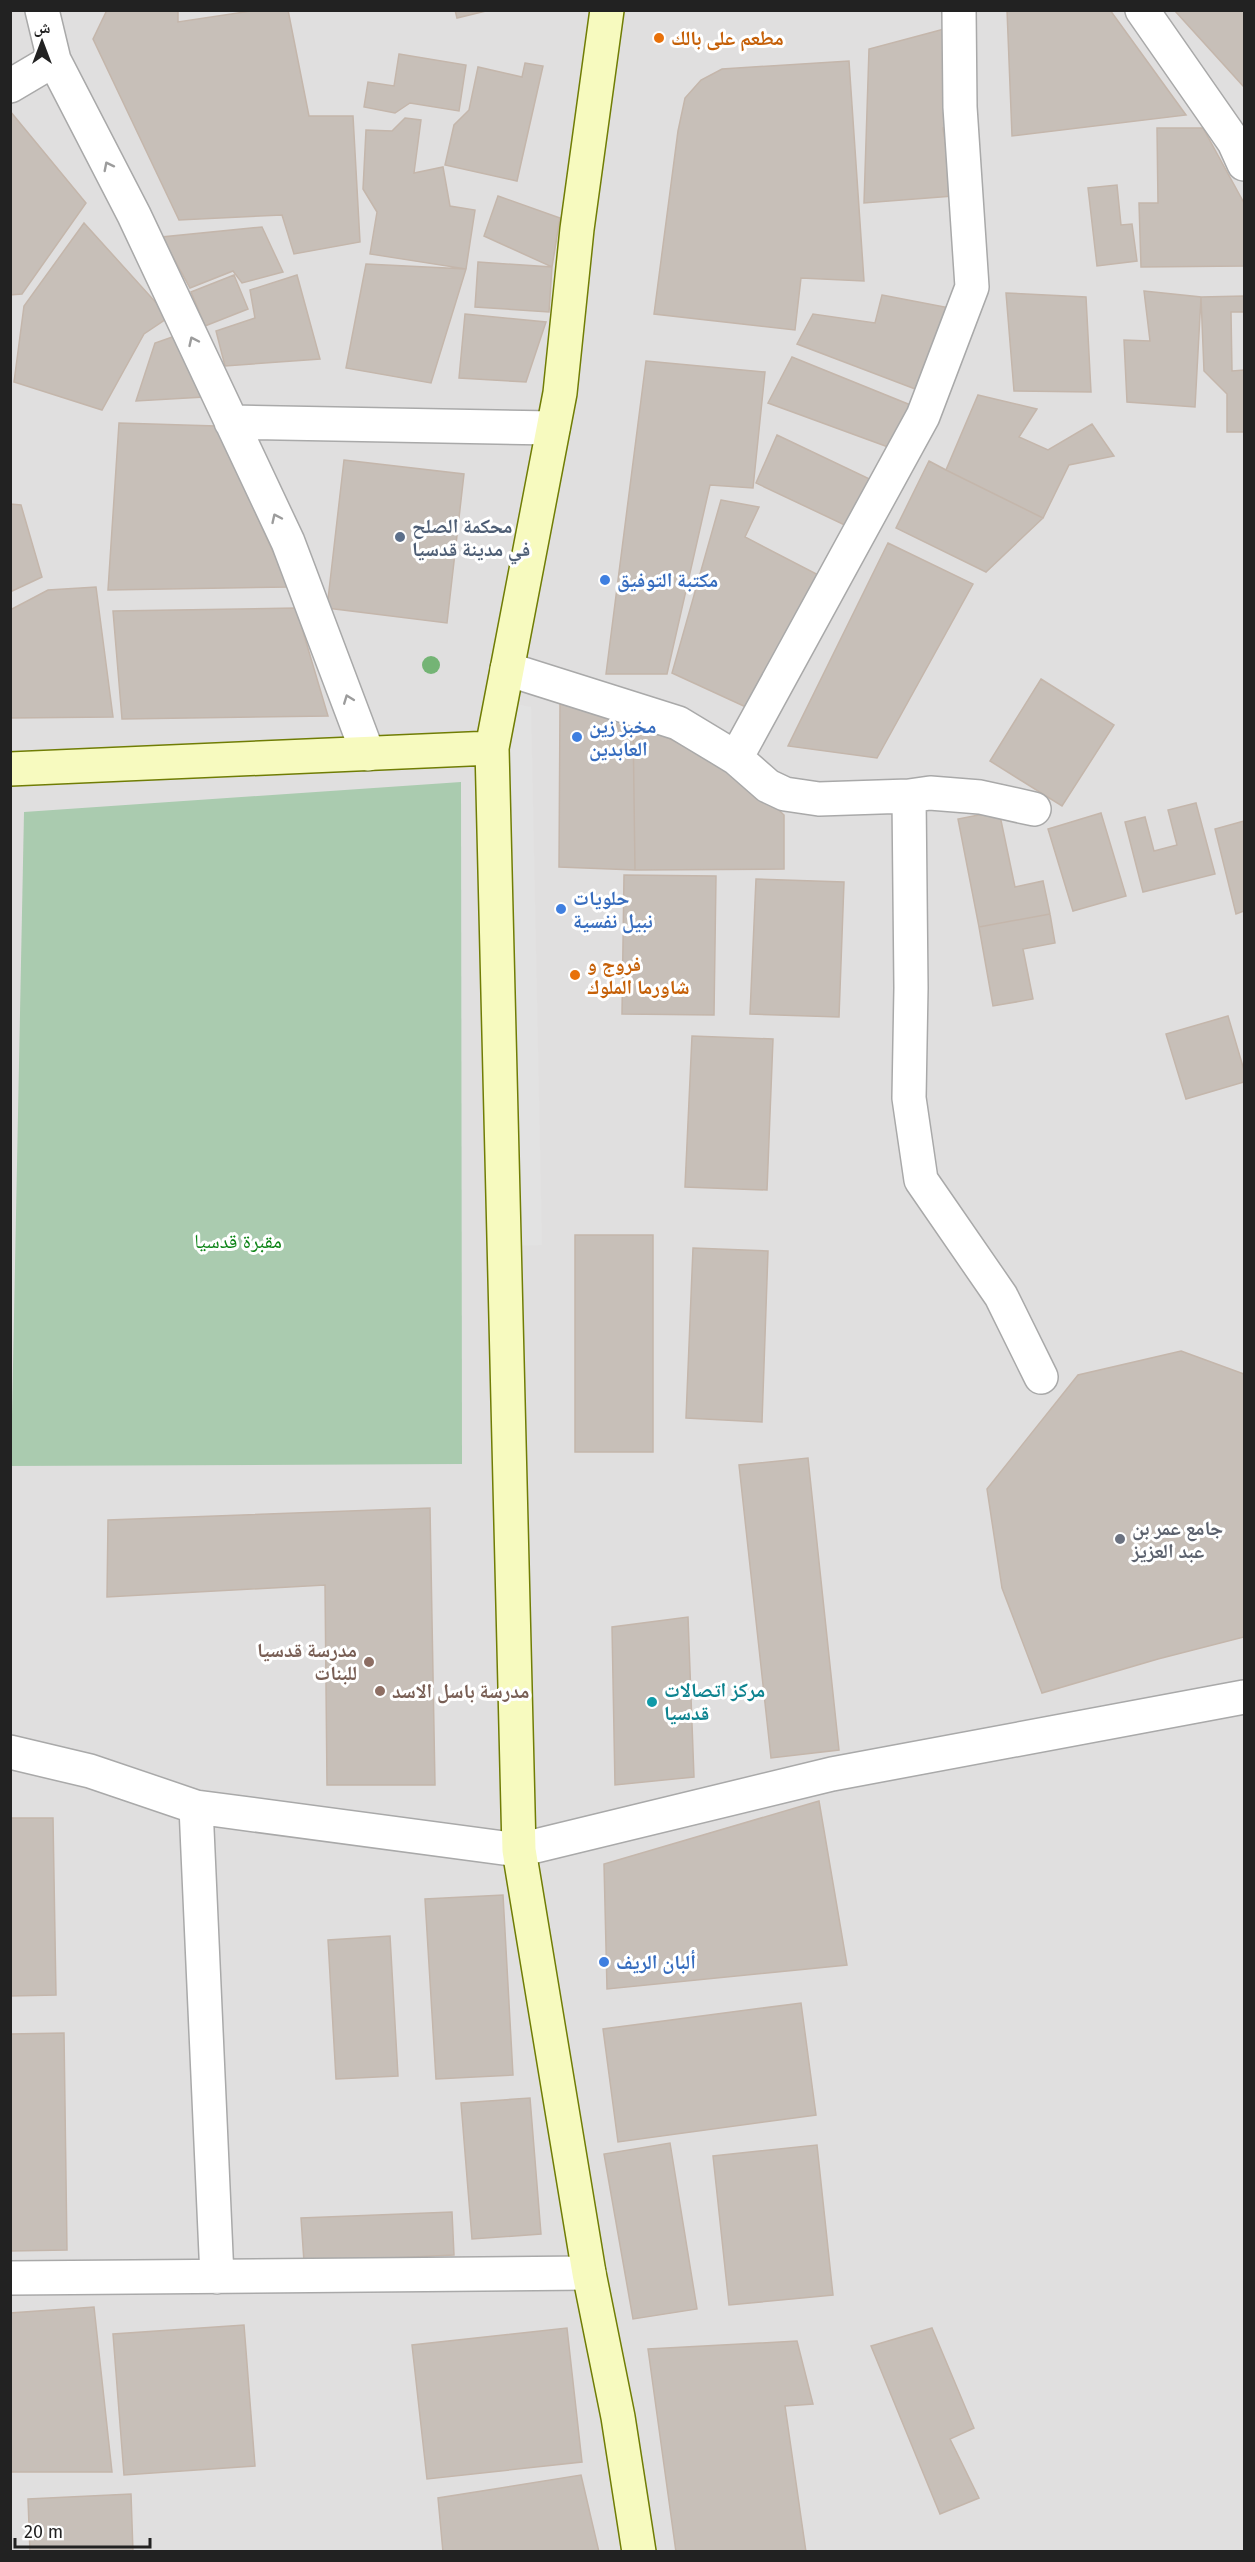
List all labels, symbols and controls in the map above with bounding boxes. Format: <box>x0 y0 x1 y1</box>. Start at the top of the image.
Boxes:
north arrow <box>12 12 72 72</box>
text: ش <box>34 18 51 37</box>
place label: مطعم على بالك <box>671 26 784 52</box>
marker: مطعم على بالك <box>652 31 666 45</box>
one-way arrow <box>104 162 115 172</box>
one-way arrow <box>189 337 201 348</box>
one-way arrow <box>272 513 284 524</box>
place label: محكمة الصلح في مدينة قدسيا <box>412 514 530 565</box>
marker: محكمة الصلح في مدينة قدسيا <box>393 530 407 544</box>
place label: مكتبة التوفيق <box>617 568 718 593</box>
marker: مكتبة التوفيق <box>598 573 612 587</box>
one-way arrow <box>342 694 355 705</box>
place label: مخبز زين العابدين <box>589 714 656 762</box>
marker: مخبز زين العابدين <box>570 730 584 744</box>
place label: حلويات نبيل نفسية <box>573 886 653 934</box>
marker: حلويات نبيل نفسية <box>554 902 568 916</box>
place label: فروج و شاورما الملوك <box>587 952 690 999</box>
marker: فروج و شاورما الملوك <box>568 968 582 982</box>
park label: مقبرة قدسيا <box>194 1229 282 1253</box>
place label: جامع عمر بن عبد العزيز <box>1131 1516 1223 1563</box>
marker: جامع عمر بن عبد العزيز <box>1113 1532 1127 1546</box>
place label: مدرسة قدسيا للبنات <box>257 1638 357 1685</box>
marker: مدرسة قدسيا للبنات <box>362 1655 376 1669</box>
place label: مركز اتصالات قدسيا <box>664 1678 765 1725</box>
place label: مدرسة باسل الاسد <box>392 1679 529 1704</box>
marker: مدرسة باسل الاسد <box>373 1684 387 1698</box>
marker: مركز اتصالات قدسيا <box>645 1695 659 1709</box>
place label: ألبان الريف <box>616 1949 696 1974</box>
marker: ألبان الريف <box>597 1955 611 1969</box>
scale bar <box>15 2511 150 2549</box>
text: 20 m <box>24 2521 63 2543</box>

